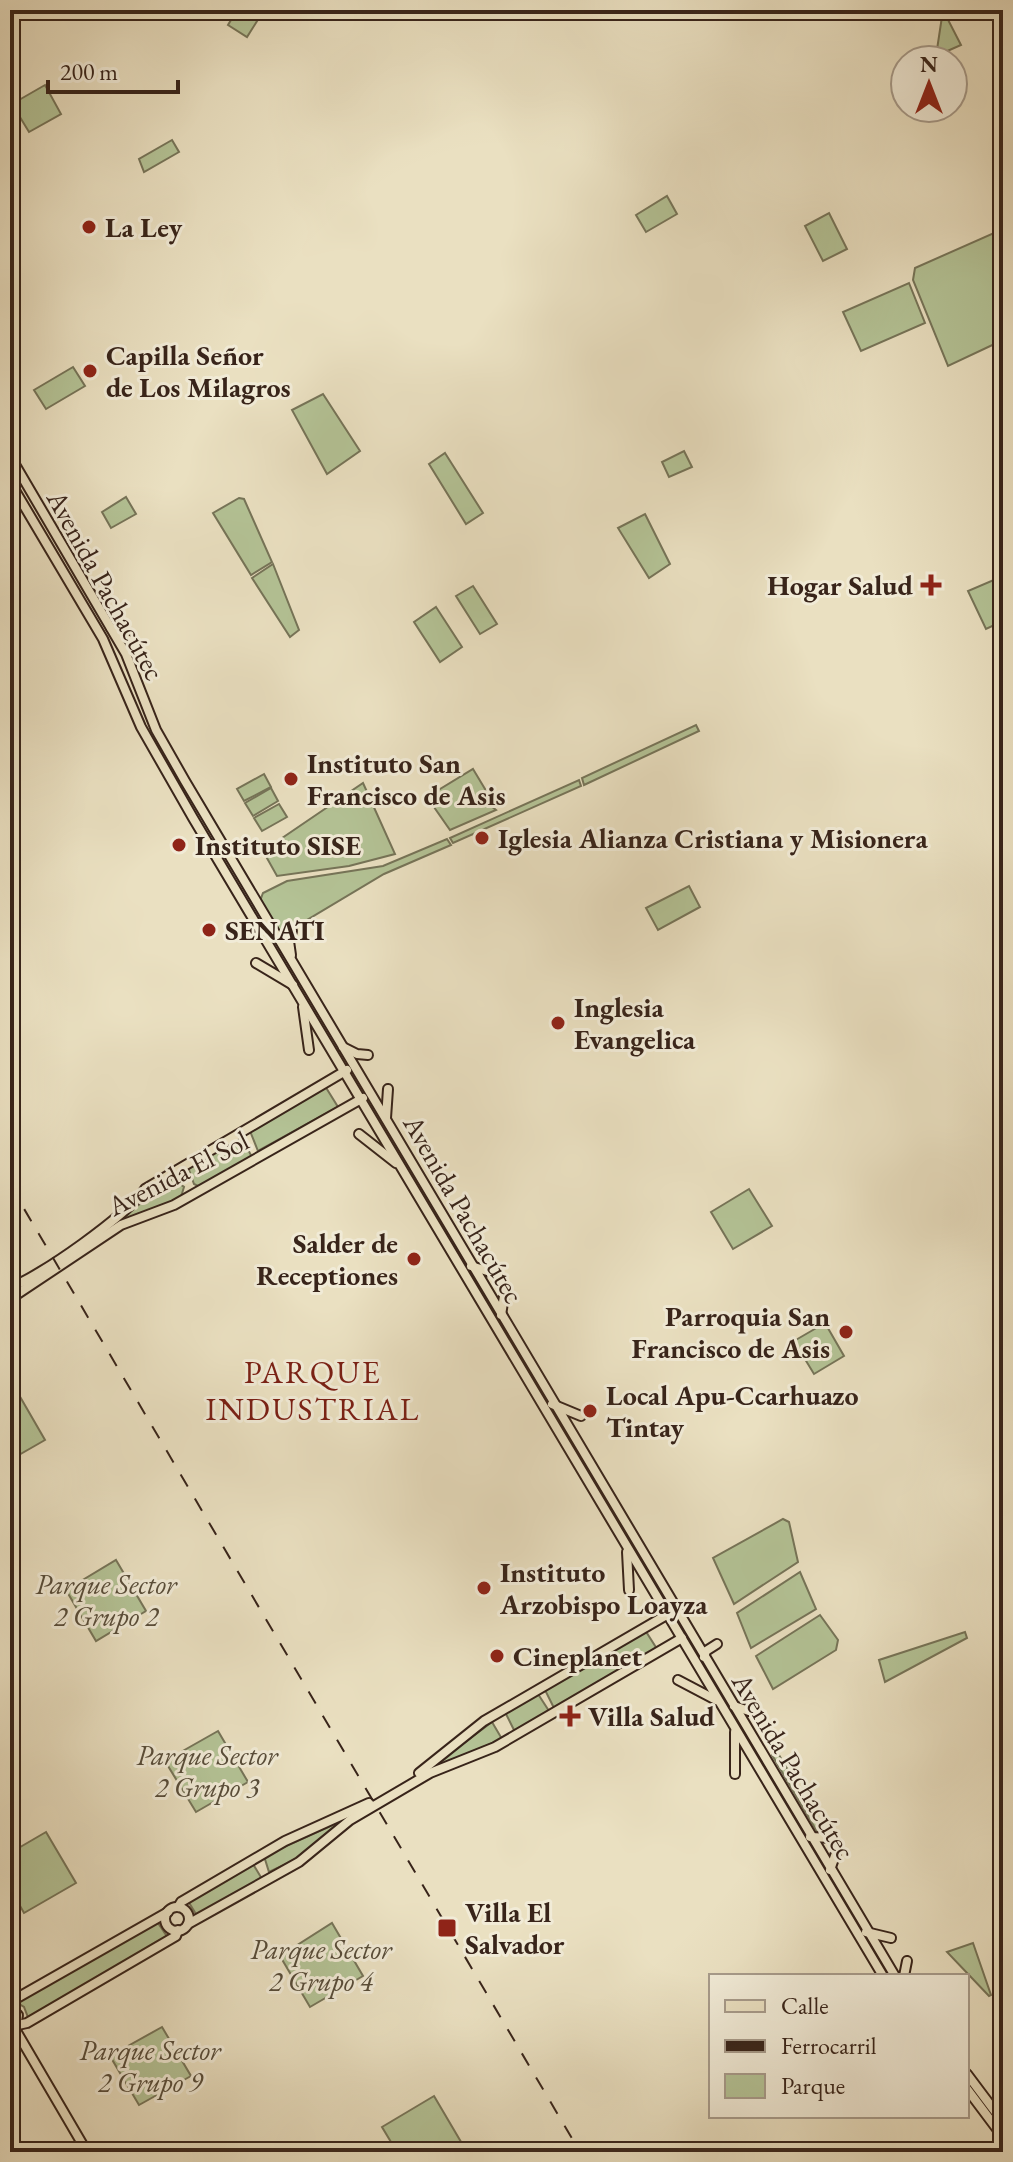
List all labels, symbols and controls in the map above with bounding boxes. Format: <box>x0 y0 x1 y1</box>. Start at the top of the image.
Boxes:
scale bar <box>48 44 178 94</box>
north arrow <box>889 44 969 124</box>
text: N <box>920 50 938 79</box>
text: 200 m <box>60 56 118 87</box>
place label: La Ley <box>105 209 183 245</box>
marker: La Ley <box>80 218 98 236</box>
place label: Capilla Señor de Los Milagros <box>106 337 291 405</box>
marker: Capilla Señor de Los Milagros <box>81 362 99 380</box>
street label: Avenida Pachacútec <box>38 483 173 686</box>
place label: Hogar Salud <box>767 567 914 603</box>
marker: Hogar Salud <box>920 574 942 596</box>
place label: Instituto San Francisco de Asis <box>307 745 506 813</box>
marker: Instituto San Francisco de Asis <box>282 770 300 788</box>
place label: Iglesia Alianza Cristiana y Misionera <box>498 820 928 856</box>
place label: Instituto SISE <box>195 827 361 863</box>
marker: Iglesia Alianza Cristiana y Misionera <box>473 829 491 847</box>
marker: Instituto SISE <box>170 836 188 854</box>
place label: SENATI <box>225 912 324 948</box>
marker: SENATI <box>200 921 218 939</box>
place label: Inglesia Evangelica <box>574 989 696 1057</box>
marker: Inglesia Evangelica <box>549 1014 567 1032</box>
street label: Avenida Pachacútec <box>395 1107 533 1310</box>
street label: Avenida El Sol <box>100 1122 255 1224</box>
place label: Salder de Receptiones <box>256 1225 398 1293</box>
marker: Salder de Receptiones <box>405 1250 423 1268</box>
place label: Parroquia San Francisco de Asis <box>631 1298 830 1366</box>
marker: Parroquia San Francisco de Asis <box>837 1323 855 1341</box>
district label: PARQUE INDUSTRIAL <box>206 1351 420 1430</box>
place label: Local Apu-Ccarhuazo Tintay <box>606 1377 859 1445</box>
marker: Local Apu-Ccarhuazo Tintay <box>581 1402 599 1420</box>
place label: Instituto Arzobispo Loayza <box>499 1554 708 1622</box>
park label: Parque Sector 2 Grupo 2 <box>35 1566 178 1634</box>
marker: Instituto Arzobispo Loayza <box>475 1579 493 1597</box>
place label: Cineplanet <box>513 1638 642 1674</box>
marker: Cineplanet <box>488 1647 506 1665</box>
street label: Avenida Pachacútec <box>724 1665 864 1866</box>
place label: Villa Salud <box>588 1698 715 1734</box>
marker: Villa Salud <box>559 1705 581 1727</box>
park label: Parque Sector 2 Grupo 3 <box>136 1737 279 1805</box>
place label: Villa El Salvador <box>465 1894 565 1962</box>
marker: Villa El Salvador <box>436 1917 458 1939</box>
park label: Parque Sector 2 Grupo 4 <box>250 1931 393 1999</box>
legend <box>709 1974 969 2118</box>
text: Calle <box>781 1990 829 2021</box>
text: Ferrocarril <box>781 2030 877 2061</box>
park label: Parque Sector 2 Grupo 9 <box>79 2032 222 2100</box>
text: Parque <box>781 2070 845 2101</box>

